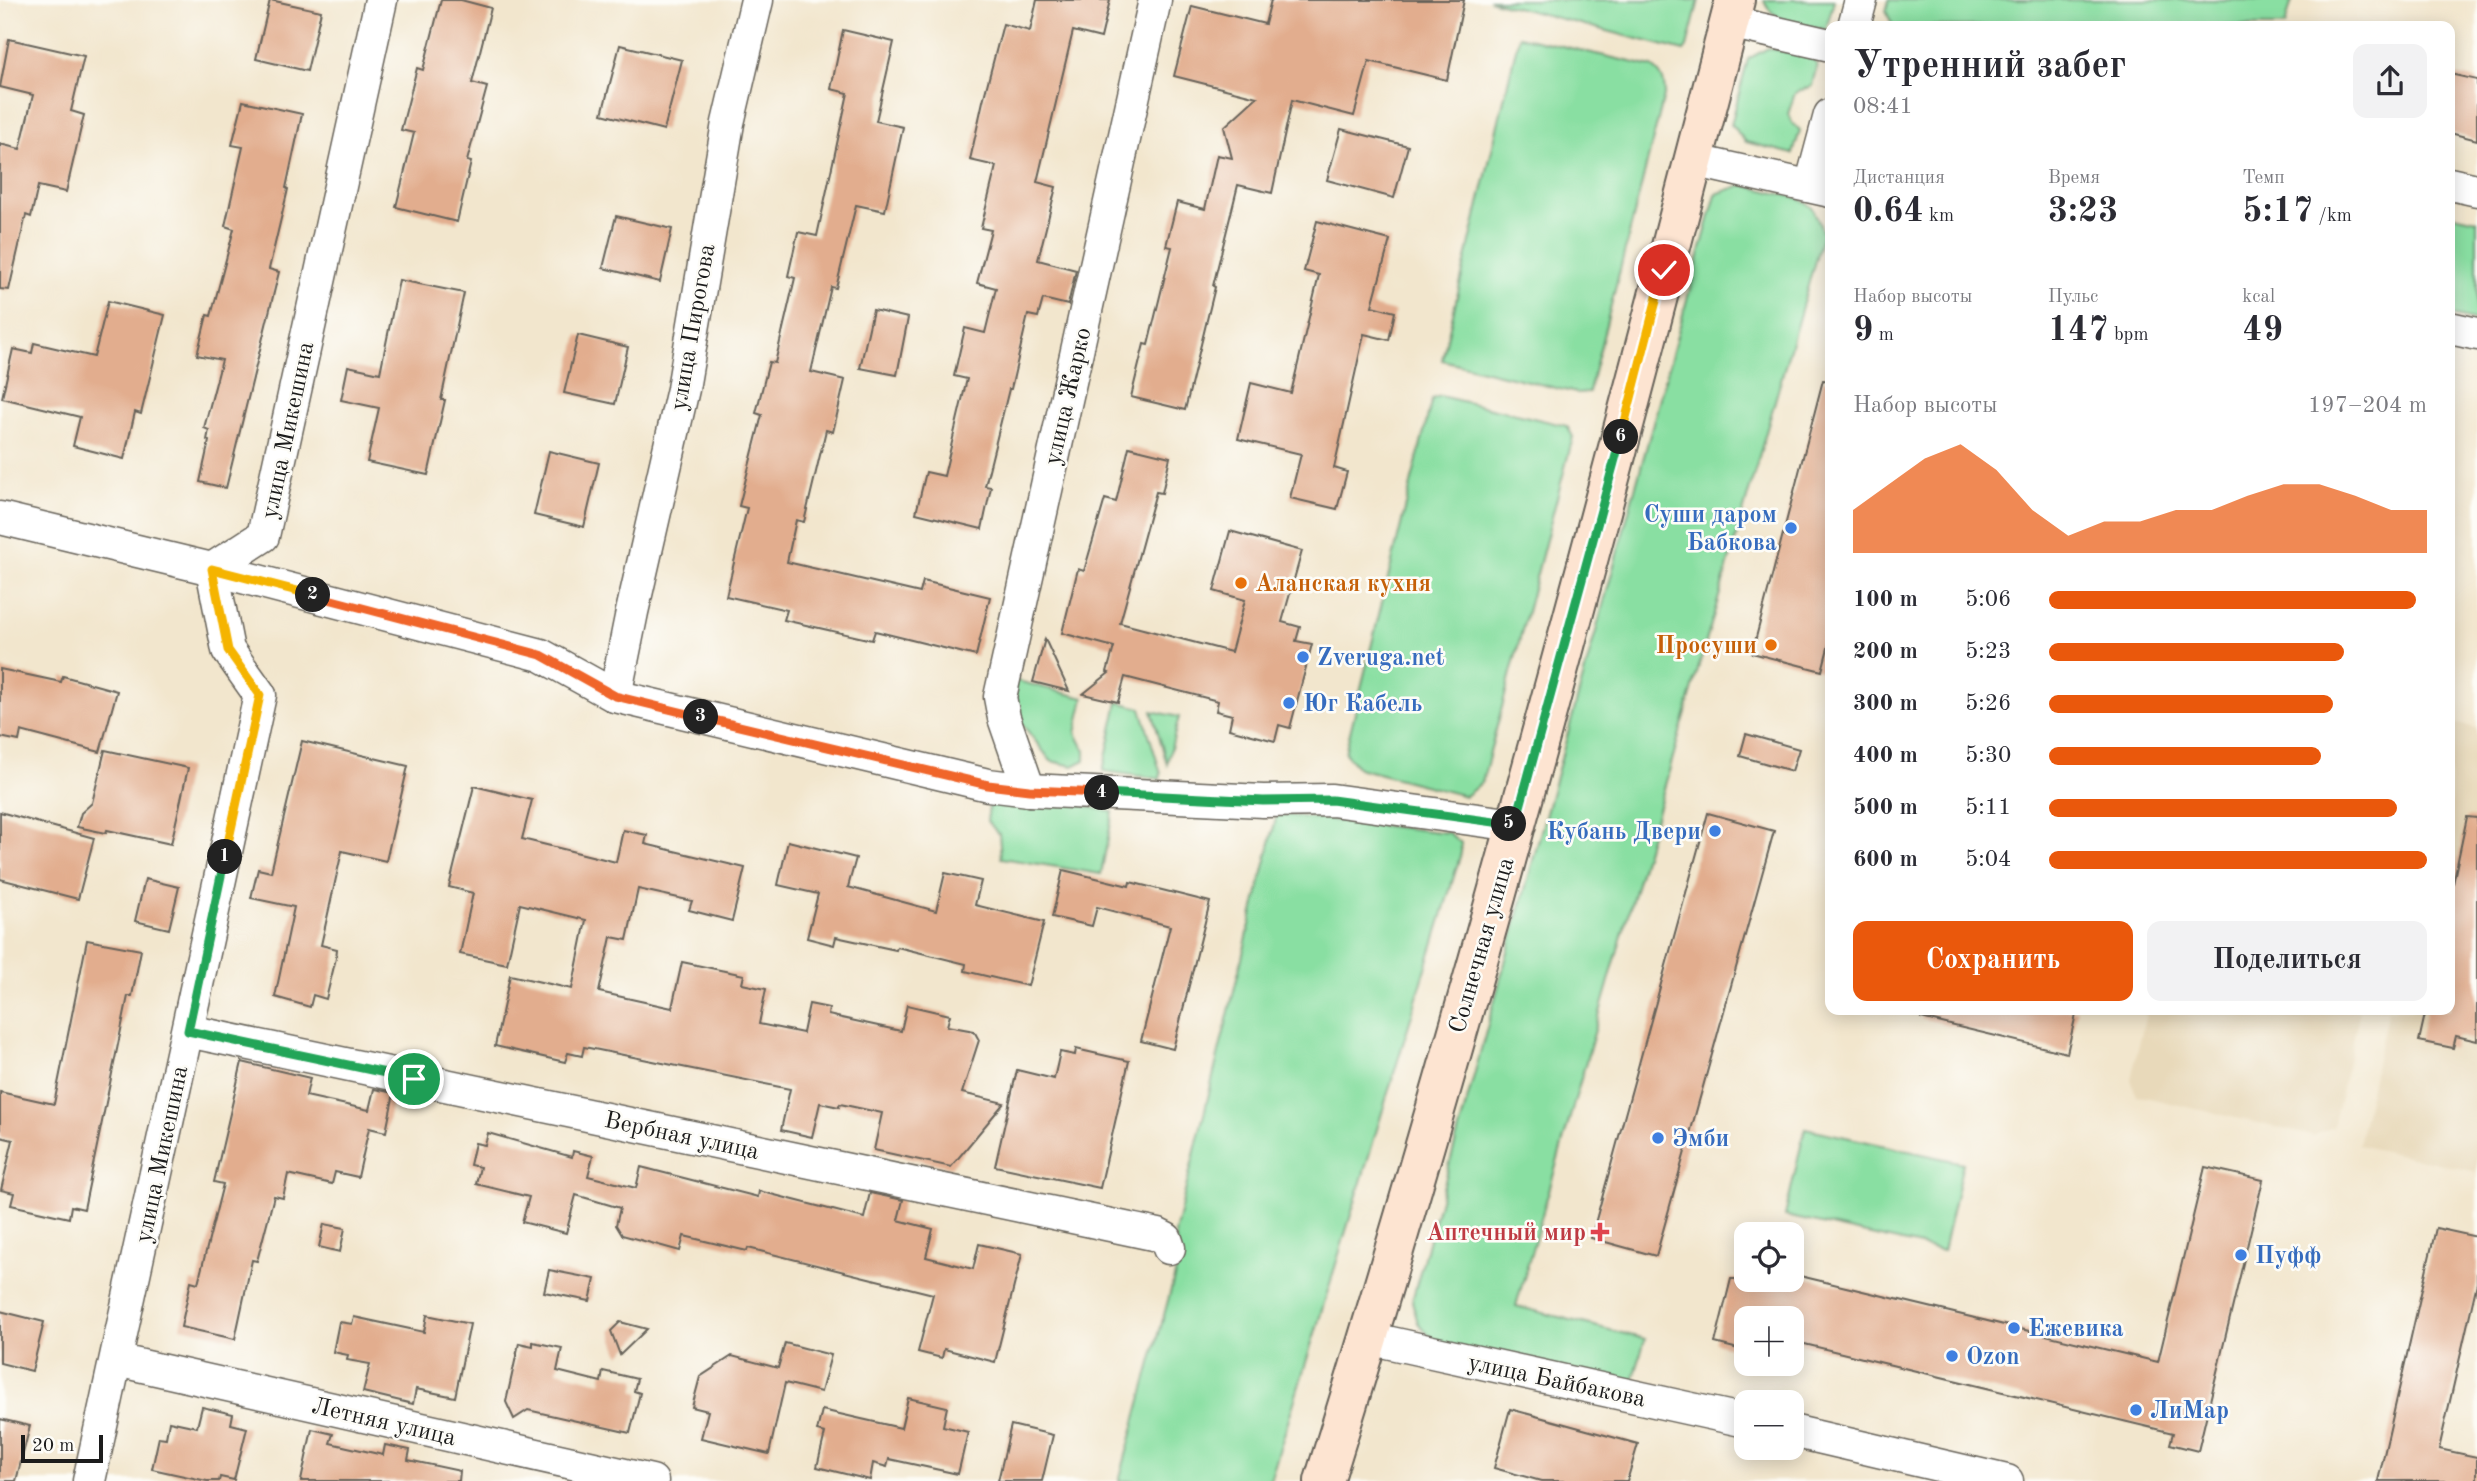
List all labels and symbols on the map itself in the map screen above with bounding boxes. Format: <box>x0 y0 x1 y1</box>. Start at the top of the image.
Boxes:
pin <box>1634 240 1694 300</box>
street label: улица Пирогова <box>667 242 720 413</box>
street label: улица Жарко <box>1041 325 1096 468</box>
street label: улица Микешина <box>258 340 319 521</box>
pin: 6 <box>1604 420 1638 454</box>
place label: Суши даром Бабкова <box>1644 504 1777 556</box>
marker: Суши даром Бабкова <box>1783 520 1799 536</box>
place label: Аланская кухня <box>1255 573 1431 597</box>
marker: Аланская кухня <box>1233 575 1249 591</box>
pin: 2 <box>296 578 330 612</box>
place label: Просуши <box>1656 635 1757 659</box>
marker: Просуши <box>1763 637 1779 653</box>
place label: Zveruga.net <box>1317 647 1445 671</box>
marker: Zveruga.net <box>1295 649 1311 665</box>
place label: Юг Кабель <box>1303 693 1422 717</box>
marker: Юг Кабель <box>1281 695 1297 711</box>
pin: 3 <box>684 700 718 734</box>
pin: 4 <box>1084 776 1120 810</box>
pin: 5 <box>1492 806 1526 842</box>
place label: Кубань Двери <box>1547 821 1701 845</box>
marker: Кубань Двери <box>1707 823 1723 839</box>
pin: 1 <box>208 840 243 874</box>
street label: Солнечная улица <box>1446 855 1520 1036</box>
pin <box>384 1049 444 1109</box>
street label: улица Микешина <box>132 1064 193 1245</box>
street label: Вербная улица <box>602 1109 761 1165</box>
place label: Эмби <box>1672 1128 1729 1152</box>
marker: Эмби <box>1650 1130 1666 1146</box>
place label: Аптечный мир <box>1426 1222 1586 1246</box>
marker: Аптечный мир <box>1592 1224 1608 1240</box>
place label: Пуфф <box>2255 1245 2321 1269</box>
marker: Пуфф <box>2233 1247 2249 1263</box>
place label: Ежевика <box>2028 1318 2124 1342</box>
marker: Ежевика <box>2006 1320 2022 1336</box>
place label: Ozon <box>1966 1346 2020 1370</box>
marker: Ozon <box>1944 1348 1960 1364</box>
street label: улица Байбакова <box>1466 1351 1648 1413</box>
street label: Летняя улица <box>309 1395 458 1451</box>
place label: ЛиМар <box>2150 1400 2229 1424</box>
marker: ЛиМар <box>2128 1402 2144 1418</box>
scale bar <box>21 1432 103 1464</box>

